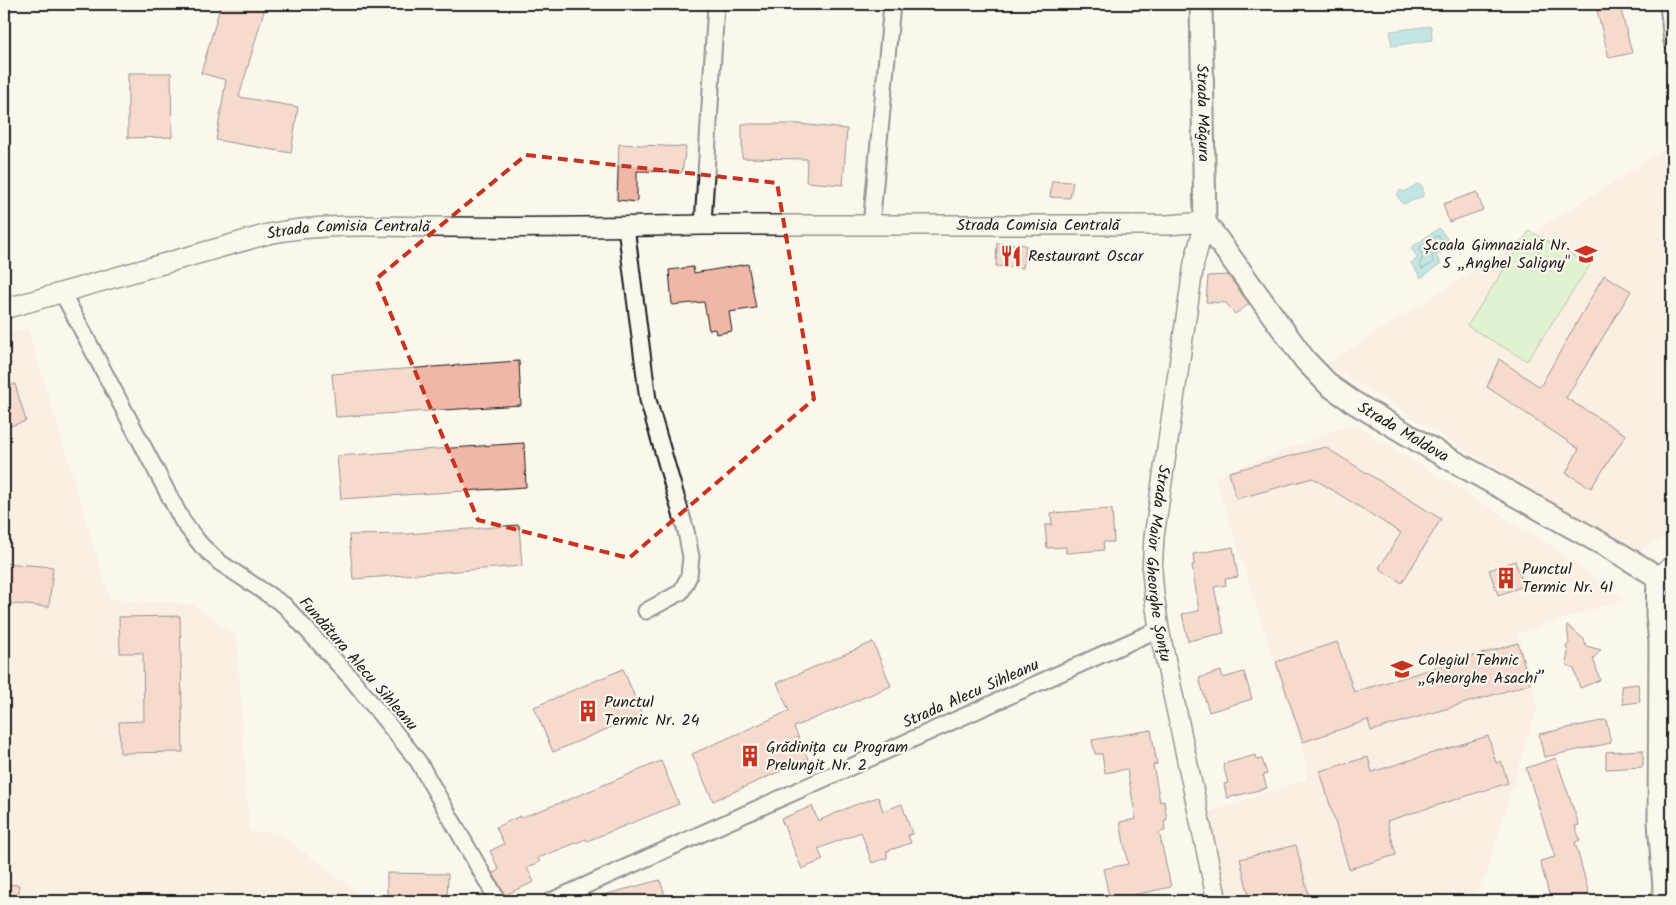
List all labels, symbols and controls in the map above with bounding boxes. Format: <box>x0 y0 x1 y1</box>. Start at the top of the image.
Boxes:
street label: Strada Măgura <box>1190 64 1216 162</box>
street label: Strada Comisia Centrală <box>264 213 431 246</box>
street label: Strada Comisia Centrală <box>956 213 1121 238</box>
place label: Școala Gimnazială Nr. 5 „Anghel Saligny" <box>1423 233 1571 276</box>
school or university icon: Școala Gimnazială Nr. 5 „Anghel Saligny" <box>1573 241 1599 267</box>
restaurant icon: Restaurant Oscar <box>998 243 1024 269</box>
place label: Restaurant Oscar <box>1028 244 1145 269</box>
street label: Strada Moldova <box>1353 395 1454 469</box>
street label: Strada Maior Gheorghe Șonțu <box>1139 463 1178 664</box>
place label: Punctul Termic Nr. 41 <box>1522 557 1613 600</box>
building icon: Punctul Termic Nr. 41 <box>1493 565 1519 591</box>
street label: Fundătura Alecu Sihleanu <box>292 591 424 737</box>
place label: Colegiul Tehnic „Gheorghe Asachi” <box>1418 648 1545 691</box>
street label: Strada Alecu Sihleanu <box>899 653 1044 735</box>
school or university icon: Colegiul Tehnic „Gheorghe Asachi” <box>1389 656 1415 682</box>
place label: Punctul Termic Nr. 24 <box>604 690 700 733</box>
building icon: Punctul Termic Nr. 24 <box>575 698 601 724</box>
place label: Grădinița cu Program Prelungit Nr. 2 <box>766 735 908 778</box>
building icon: Grădinița cu Program Prelungit Nr. 2 <box>737 743 763 769</box>

